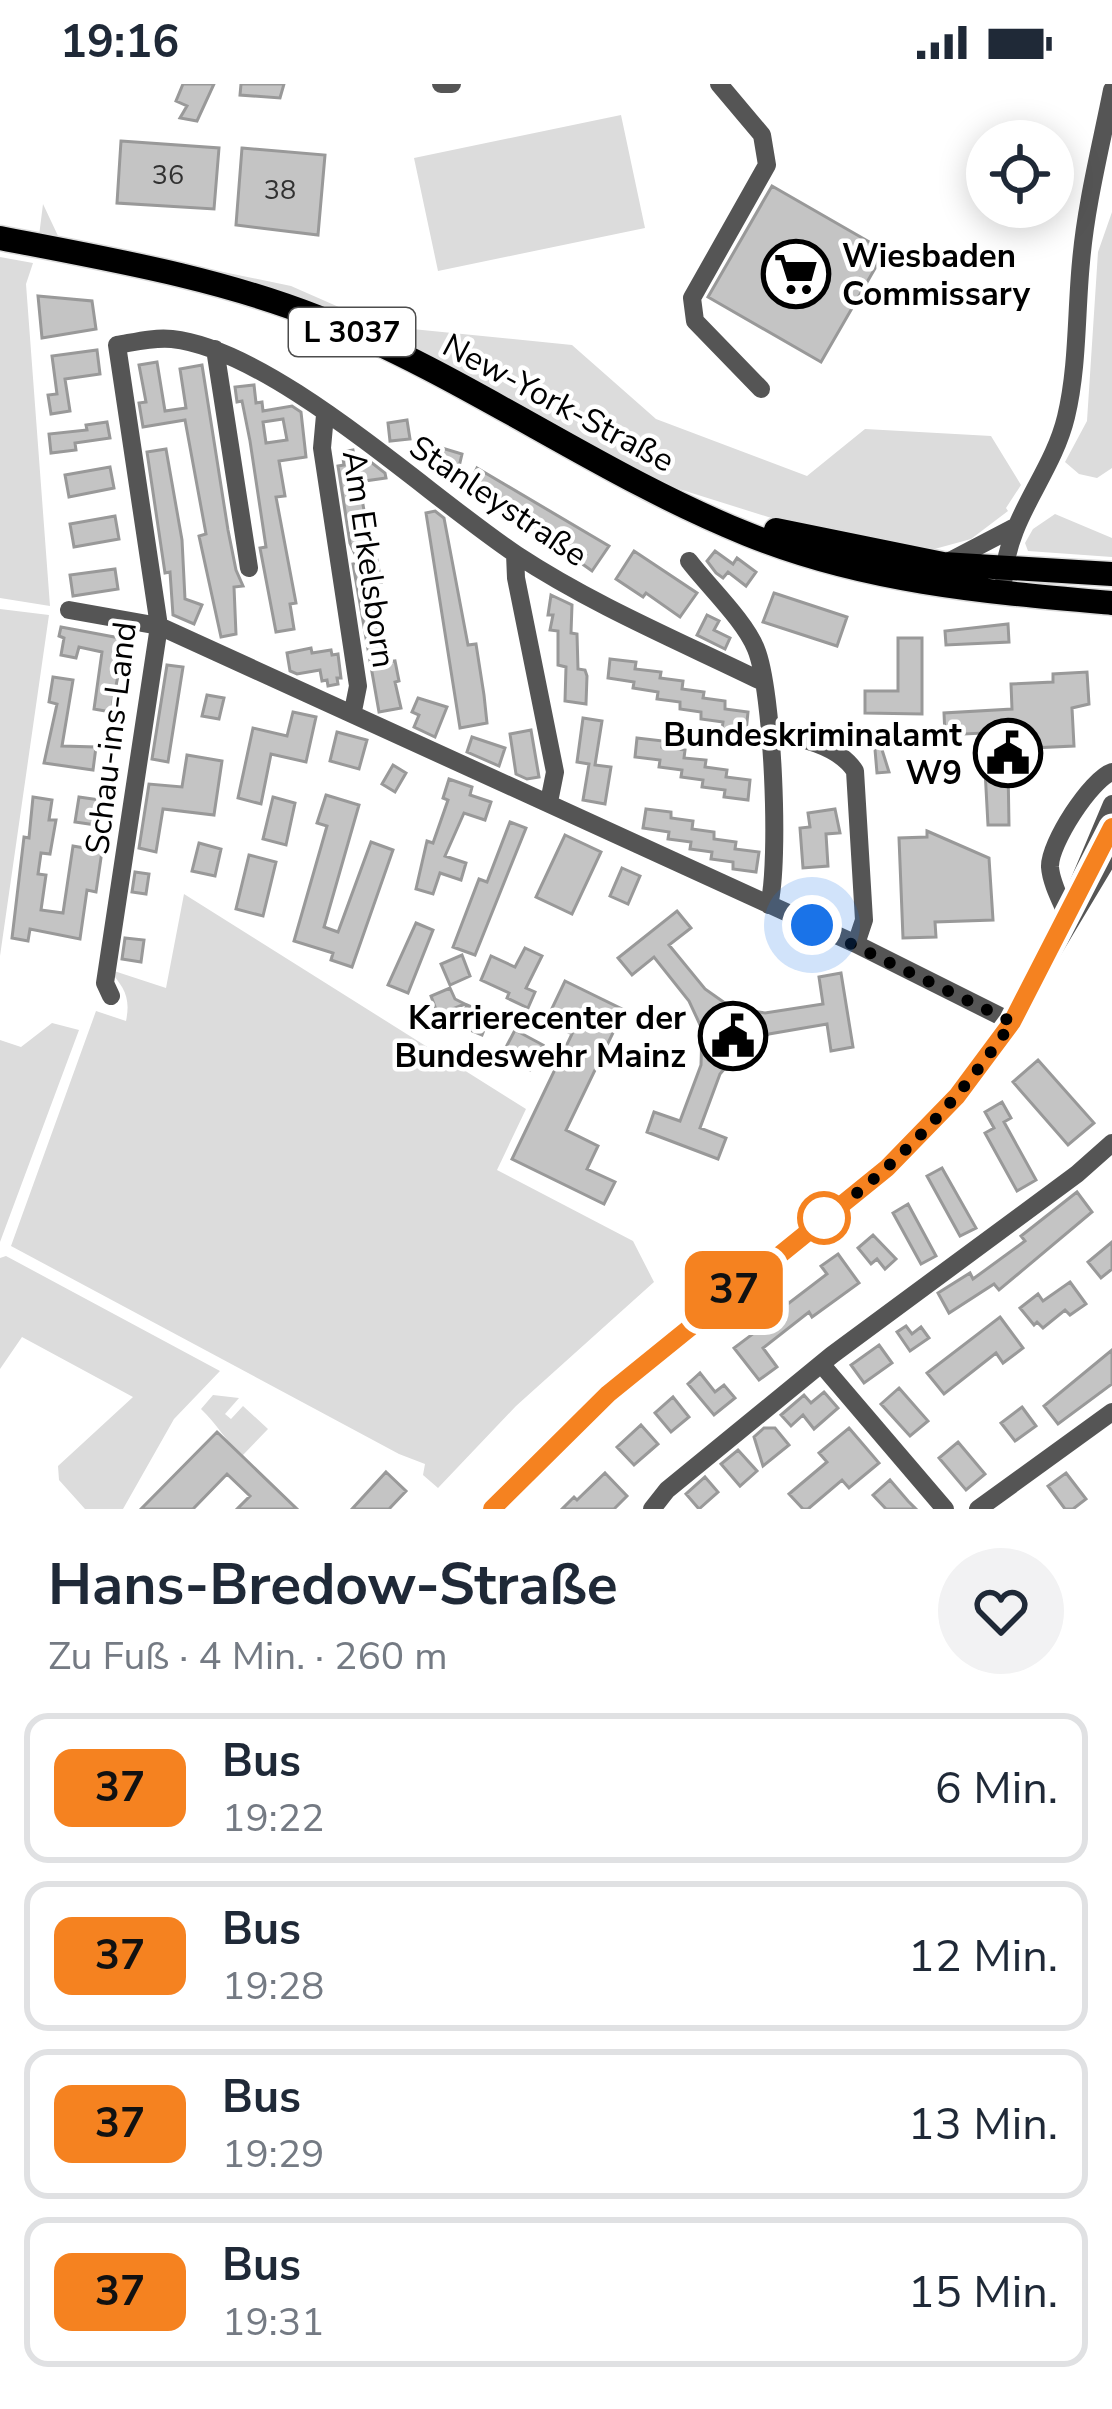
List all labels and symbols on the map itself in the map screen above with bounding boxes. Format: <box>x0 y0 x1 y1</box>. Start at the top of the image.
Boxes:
house number: 36 <box>152 157 184 194</box>
house number: 38 <box>264 172 296 209</box>
place label: Wiesbaden Commissary <box>842 234 1031 317</box>
supermarket icon: Wiesbaden Commissary <box>761 239 831 309</box>
road number: L 3037 <box>289 308 415 356</box>
street label: New-York-Straße <box>435 323 682 483</box>
street label: Stanleystraße <box>400 425 596 577</box>
street label: Am Erkelsborn <box>331 448 406 671</box>
street label: Schau-ins-Land <box>75 619 148 857</box>
place label: Bundeskriminalamt W9 <box>663 713 962 796</box>
public building icon: Bundeskriminalamt W9 <box>973 718 1043 788</box>
your location <box>782 895 842 955</box>
place label: Karrierecenter der Bundeswehr Mainz <box>395 996 686 1079</box>
public building icon: Karrierecenter der Bundeswehr Mainz <box>698 1001 768 1071</box>
unlabelled marker <box>799 1193 849 1243</box>
line badge: 37 <box>680 1251 788 1329</box>

